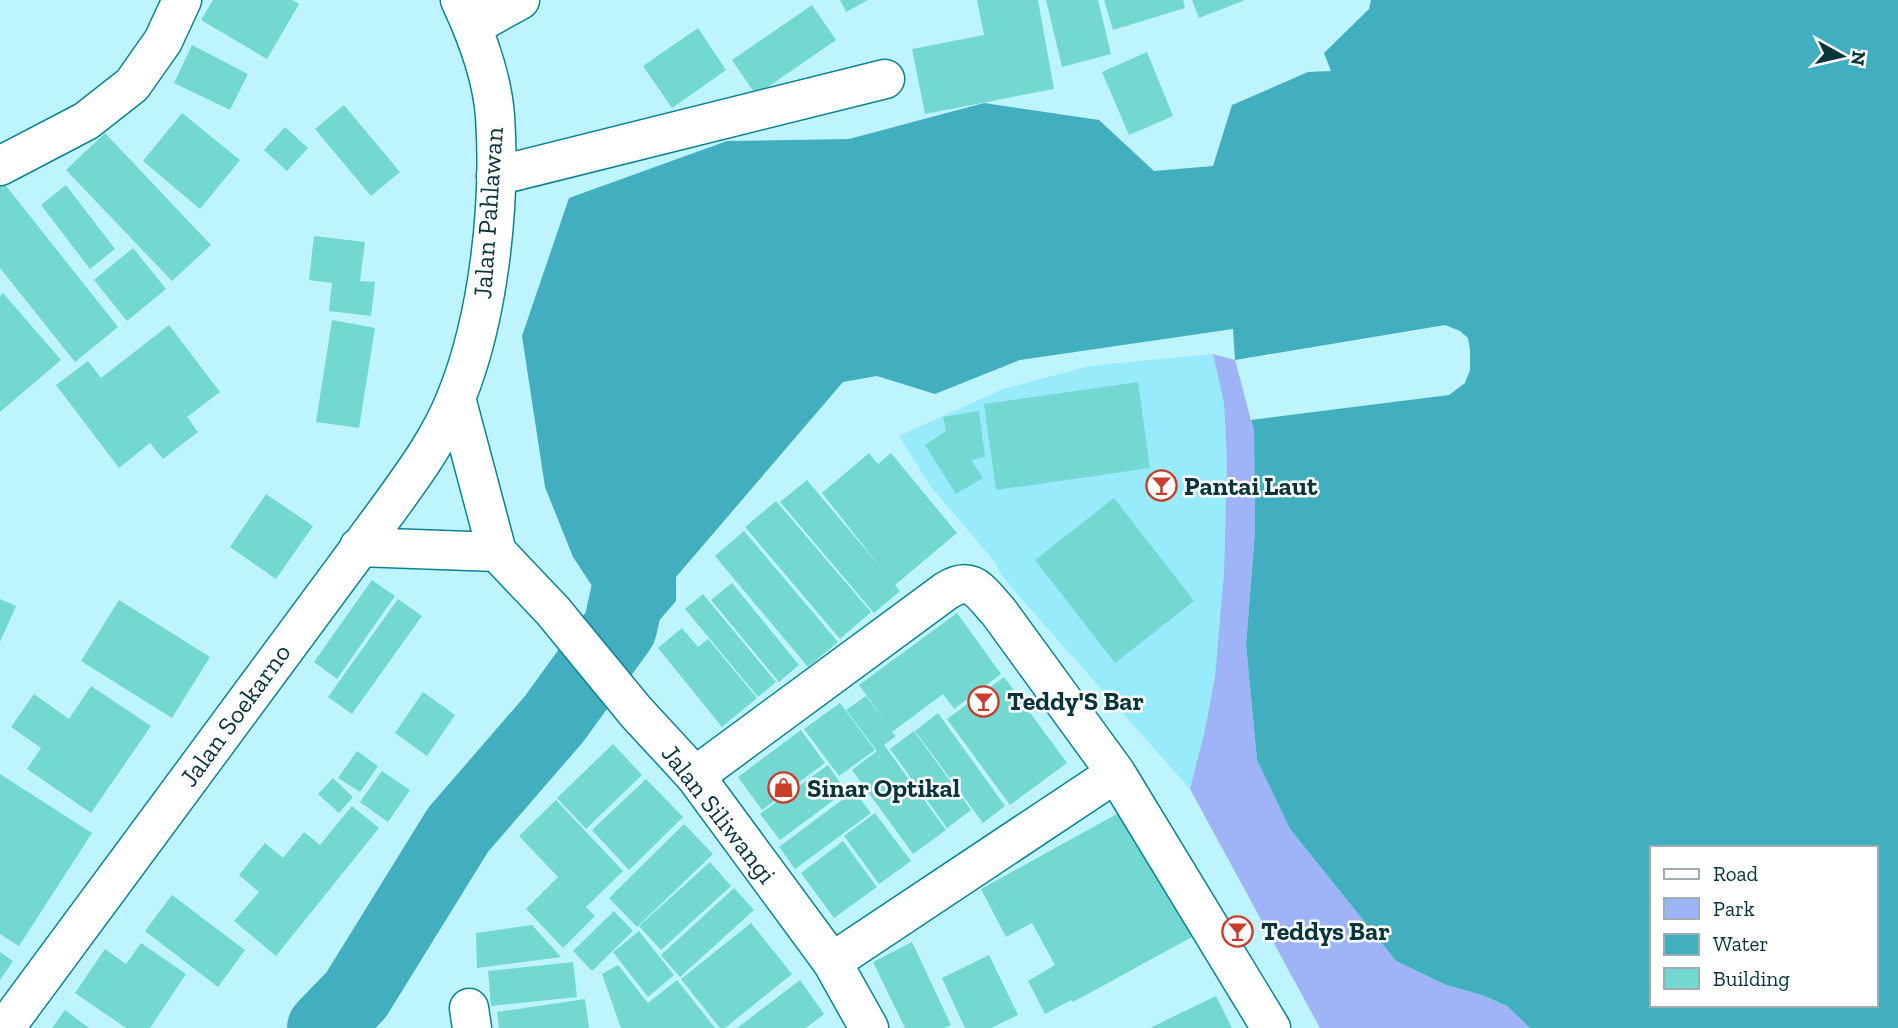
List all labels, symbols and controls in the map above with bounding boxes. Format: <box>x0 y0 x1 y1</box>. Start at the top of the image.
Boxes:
north arrow <box>1807 21 1877 91</box>
text: N <box>1846 50 1871 67</box>
street label: Jalan Pahlawan <box>466 126 510 300</box>
bar icon: Pantai Laut <box>1144 469 1178 503</box>
place label: Pantai Laut <box>1184 470 1318 502</box>
street label: Jalan Soekarno <box>172 637 298 793</box>
bar icon: Teddy'S Bar <box>967 684 1001 718</box>
place label: Teddy'S Bar <box>1007 685 1144 717</box>
street label: Jalan Siliwangi <box>655 738 783 890</box>
shop icon: Sinar Optikal <box>767 771 801 805</box>
place label: Sinar Optikal <box>807 772 960 804</box>
legend <box>1650 846 1877 1007</box>
text: Road <box>1713 861 1759 886</box>
text: Park <box>1713 896 1755 921</box>
bar icon: Teddys Bar <box>1221 914 1255 948</box>
place label: Teddys Bar <box>1261 915 1390 947</box>
text: Water <box>1713 931 1768 956</box>
text: Building <box>1713 966 1790 991</box>

